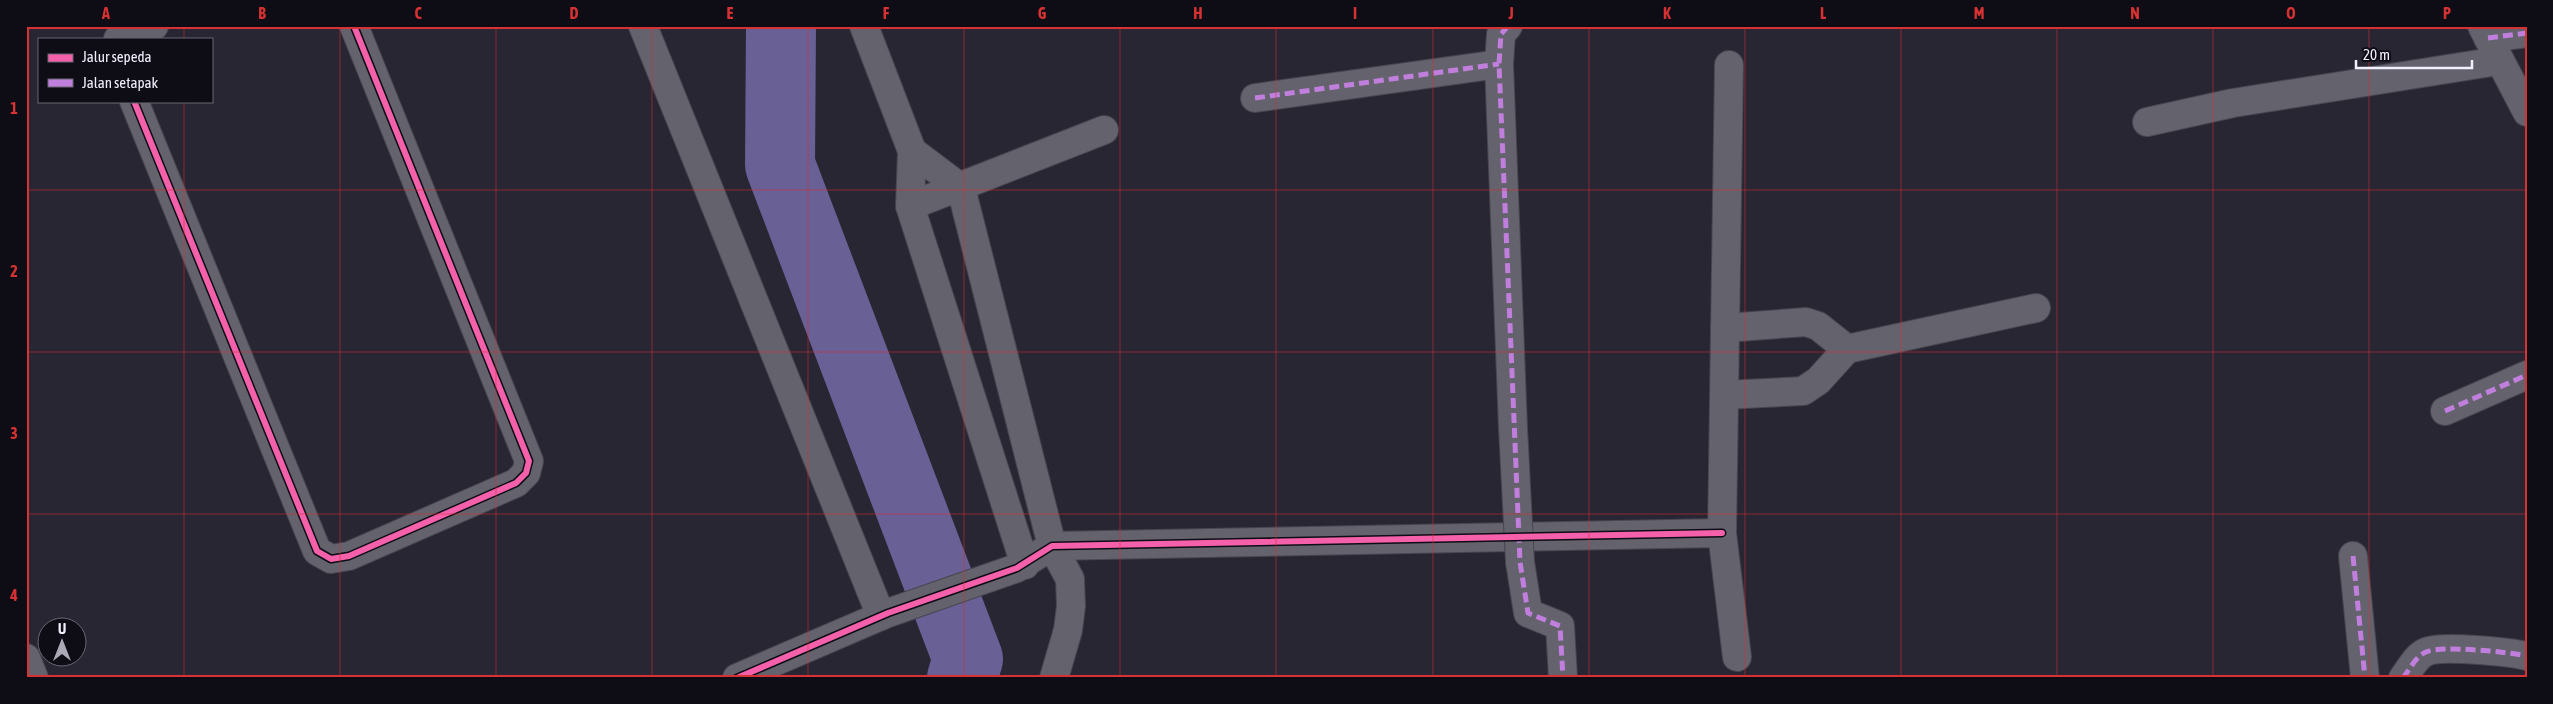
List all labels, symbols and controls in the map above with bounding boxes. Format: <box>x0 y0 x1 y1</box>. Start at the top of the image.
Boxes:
text: A <box>101 4 110 22</box>
text: B <box>258 4 266 22</box>
text: C <box>414 4 422 22</box>
text: D <box>570 4 579 22</box>
text: E <box>727 4 734 22</box>
text: F <box>883 4 890 22</box>
text: G <box>1038 4 1047 22</box>
text: H <box>1193 4 1203 22</box>
text: I <box>1353 4 1357 22</box>
text: J <box>1507 4 1514 22</box>
text: K <box>1663 4 1671 22</box>
text: L <box>1820 4 1827 22</box>
text: M <box>1974 4 1984 22</box>
text: N <box>2130 4 2140 22</box>
text: O <box>2286 4 2296 22</box>
text: P <box>2443 4 2451 22</box>
legend <box>38 38 212 102</box>
scale bar <box>2356 38 2472 70</box>
text: 20 m <box>2363 46 2390 63</box>
text: Jalur sepeda <box>82 48 152 65</box>
text: Jalan setapak <box>82 74 159 91</box>
text: 1 <box>10 99 18 117</box>
text: 2 <box>10 262 18 280</box>
text: 3 <box>10 424 18 442</box>
text: 4 <box>9 586 18 604</box>
north arrow <box>38 616 88 666</box>
text: U <box>58 621 66 637</box>

